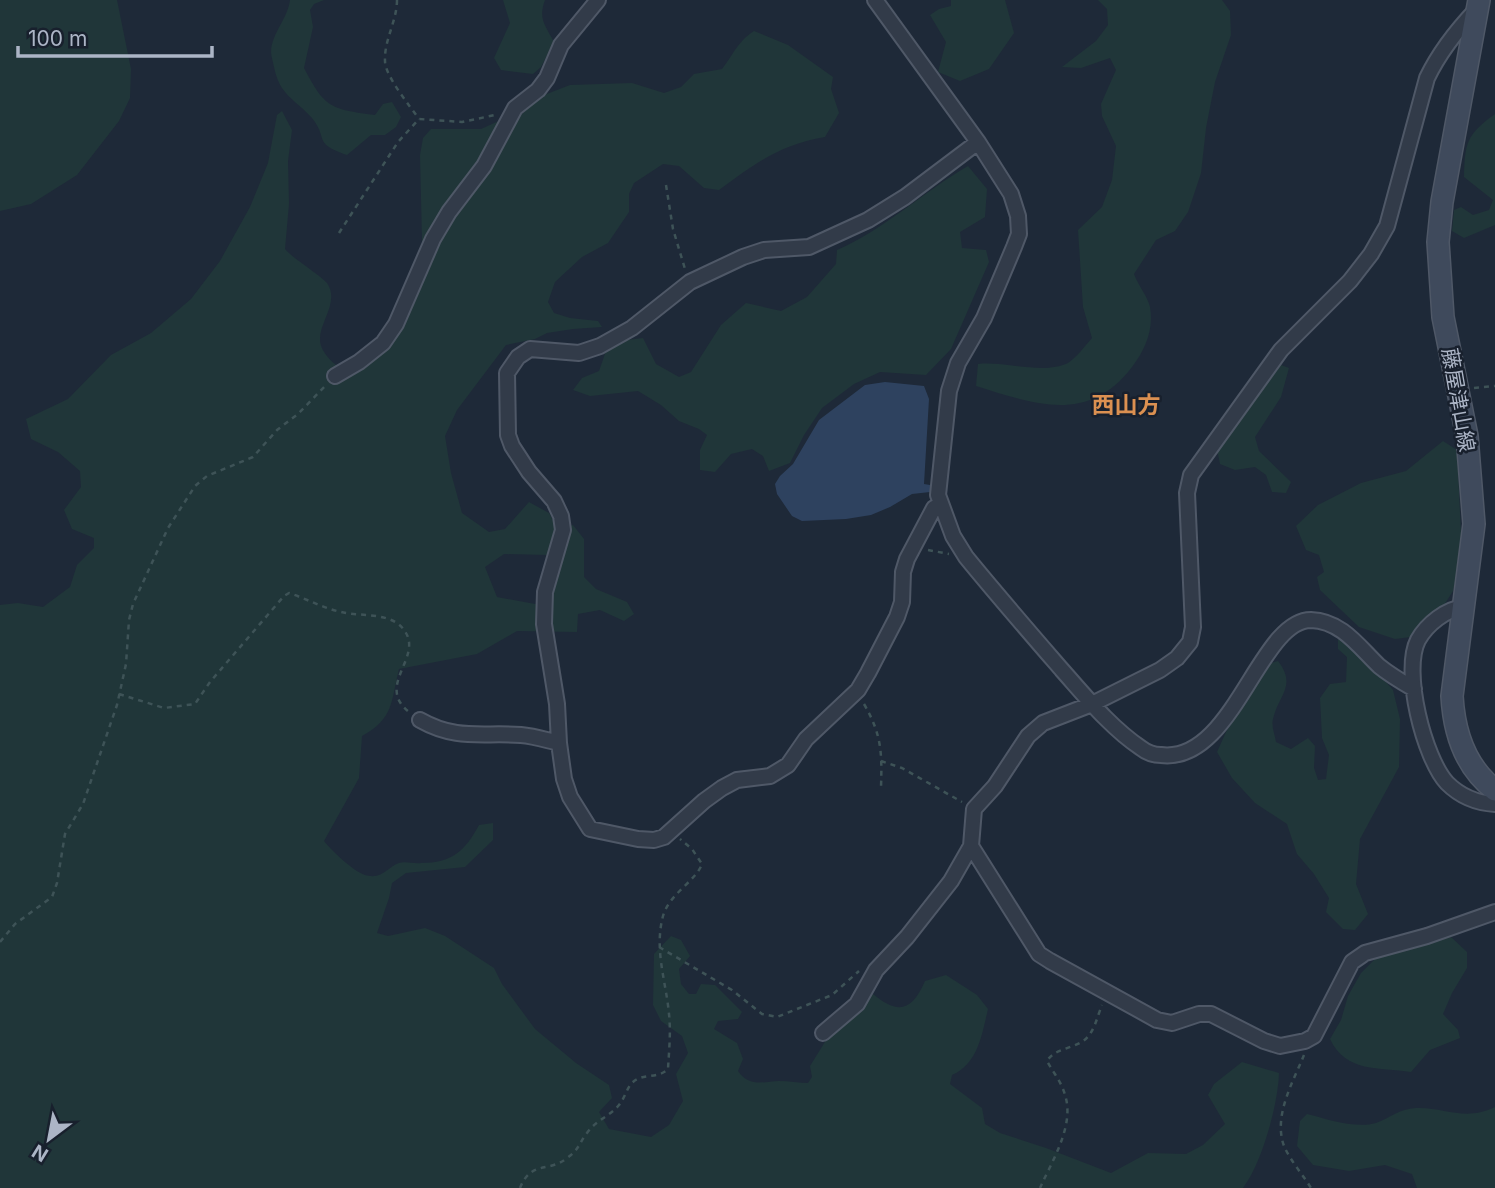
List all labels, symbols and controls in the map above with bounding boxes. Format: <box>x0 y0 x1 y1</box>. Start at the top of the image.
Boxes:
scale bar <box>18 14 212 58</box>
text: 100 m <box>28 26 87 51</box>
street label: 藤屋津山線 <box>1437 346 1480 454</box>
district label: 西山方 <box>1092 391 1161 419</box>
north arrow <box>14 1104 84 1174</box>
text: N <box>28 1139 52 1167</box>

